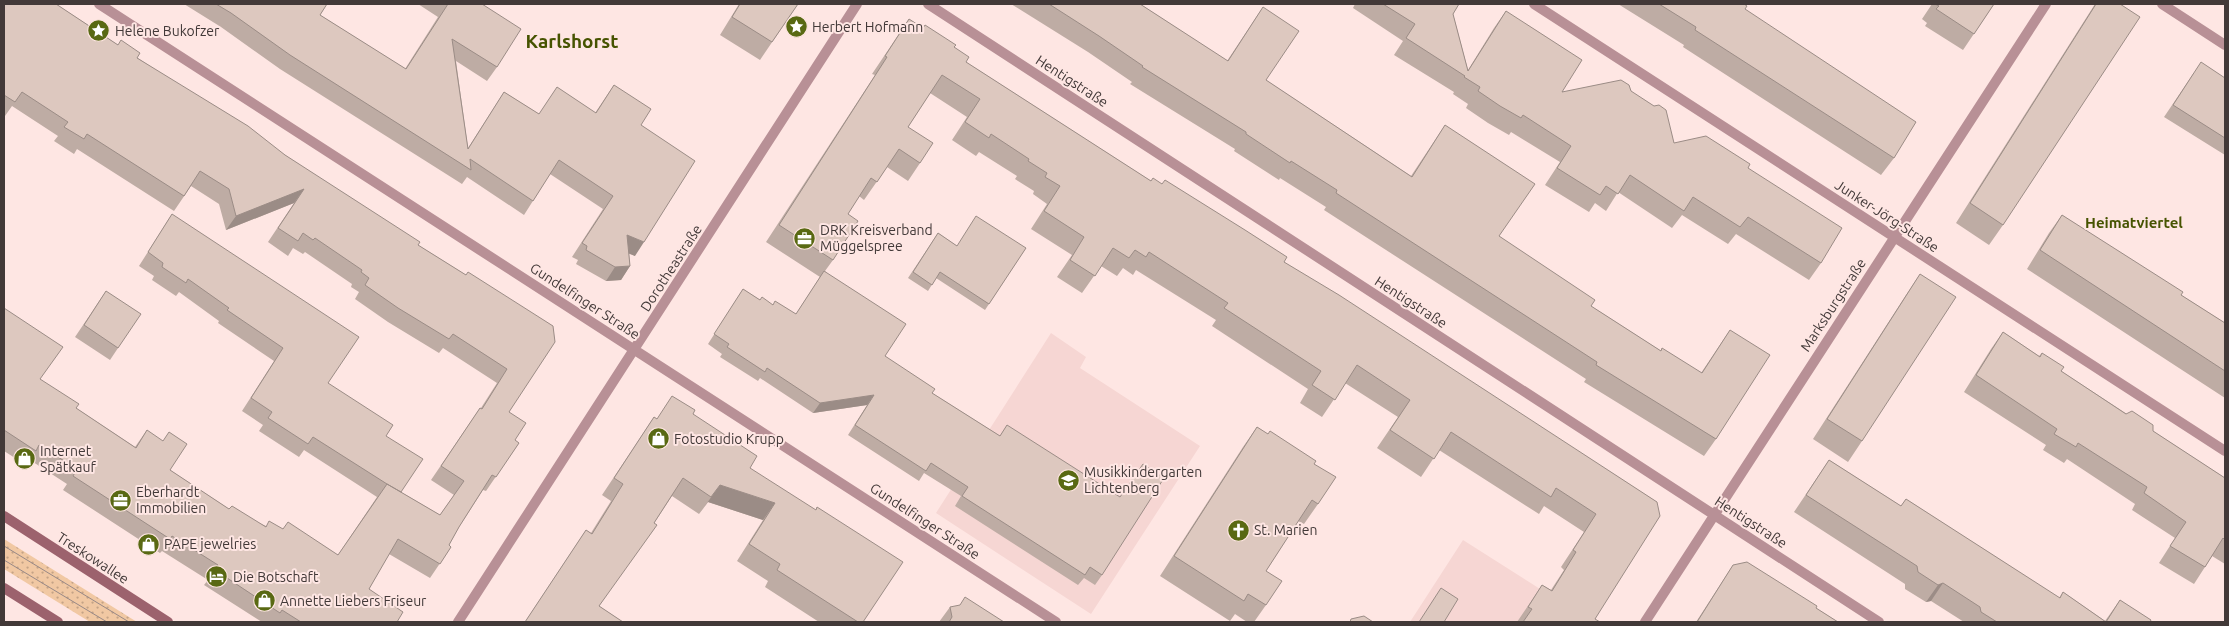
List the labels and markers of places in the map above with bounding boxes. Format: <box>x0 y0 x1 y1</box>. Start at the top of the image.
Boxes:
place icon: Herbert Hofmann <box>784 15 808 39</box>
place icon: Helene Bukofzer <box>87 19 111 43</box>
place label: Herbert Hofmann <box>812 19 923 35</box>
place label: Helene Bukofzer <box>115 23 220 39</box>
place label: DRK Kreisverband Müggelspree <box>820 222 933 254</box>
office icon: DRK Kreisverband Müggelspree <box>792 226 816 250</box>
shop icon: Fotostudio Krupp <box>646 427 670 451</box>
place label: Fotostudio Krupp <box>674 431 784 447</box>
place label: Internet Spätkauf <box>40 443 96 475</box>
shop icon: Internet Spätkauf <box>12 447 36 471</box>
place label: Musikkindergarten Lichtenberg <box>1084 464 1202 496</box>
school or university icon: Musikkindergarten Lichtenberg <box>1056 468 1080 492</box>
place label: Eberhardt Immobilien <box>136 484 206 516</box>
office icon: Eberhardt Immobilien <box>108 488 132 512</box>
church icon: St. Marien <box>1226 518 1250 542</box>
place label: St. Marien <box>1254 522 1317 538</box>
shop icon: PAPE jewelries <box>136 532 160 556</box>
place label: PAPE jewelries <box>164 536 256 552</box>
hotel icon: Die Botschaft <box>205 565 229 589</box>
place label: Die Botschaft <box>233 569 319 585</box>
shop icon: Annette Liebers Friseur <box>252 589 276 613</box>
place label: Annette Liebers Friseur <box>280 593 427 609</box>

